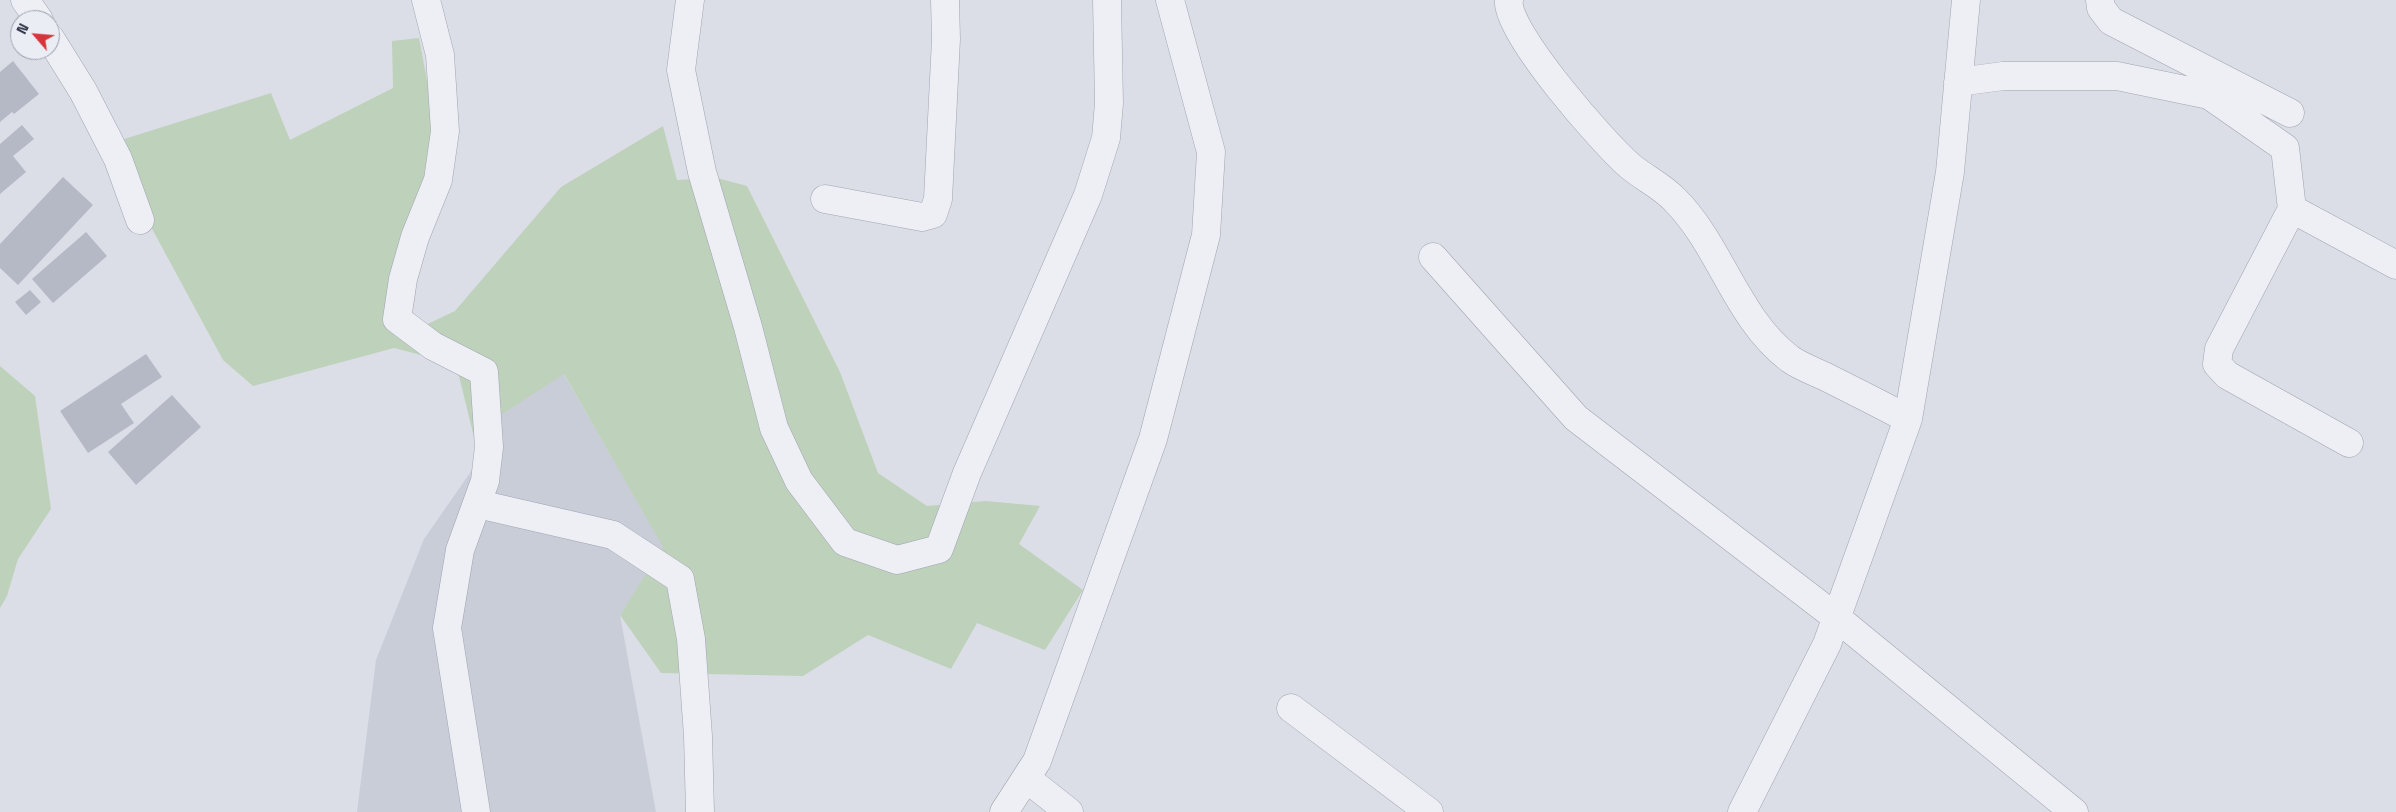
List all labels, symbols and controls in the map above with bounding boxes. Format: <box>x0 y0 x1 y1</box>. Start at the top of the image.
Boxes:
north arrow <box>10 10 60 60</box>
text: N <box>12 20 33 37</box>

